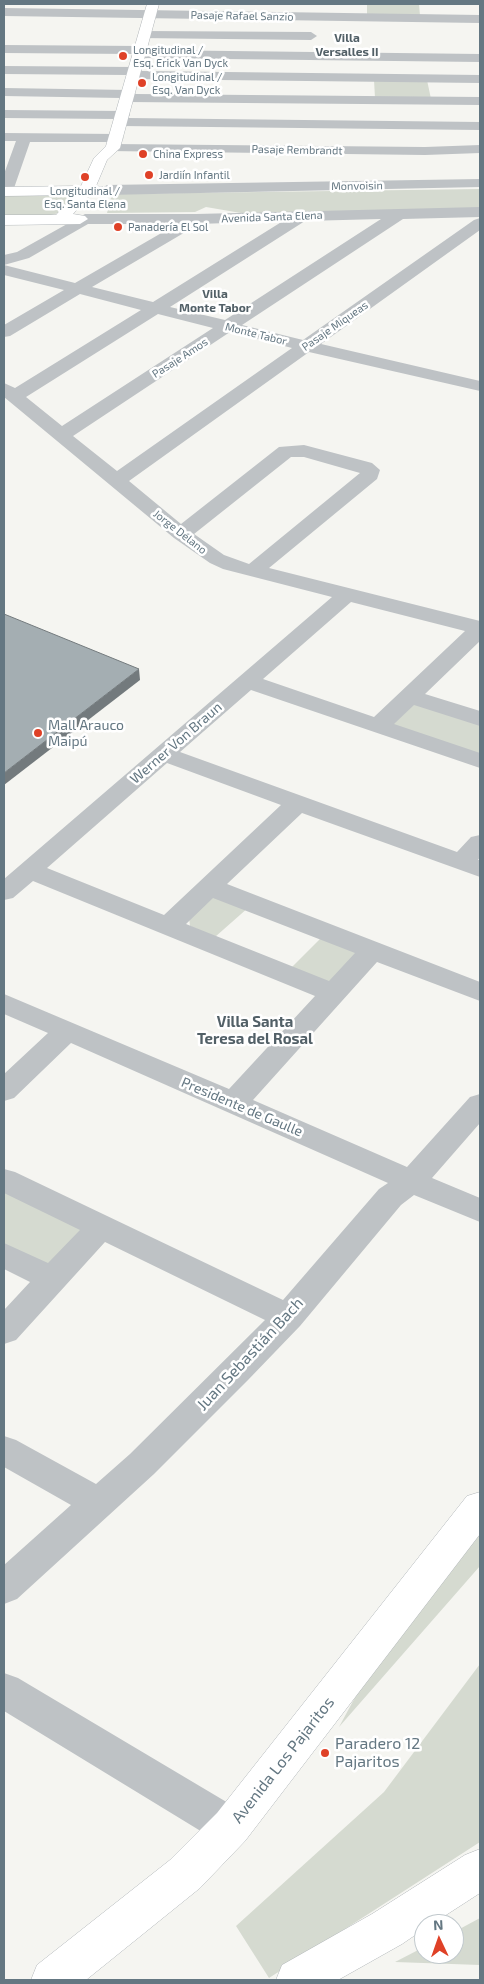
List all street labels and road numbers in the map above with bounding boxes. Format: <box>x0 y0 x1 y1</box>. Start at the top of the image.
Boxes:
street label: Pasaje Rafael Sanzio <box>190 9 294 23</box>
street label: Pasaje Rembrandt <box>251 143 343 157</box>
street label: Monvoisin <box>331 179 383 193</box>
street label: Avenida Santa Elena <box>221 209 323 225</box>
street label: Pasaje Miqueas <box>299 298 371 354</box>
street label: Monte Tabor <box>224 320 288 348</box>
street label: Pasaje Amos <box>150 335 210 381</box>
street label: Jorge Délano <box>151 507 209 557</box>
street label: Werner Von Braun <box>127 699 225 787</box>
street label: Presidente de Gaulle <box>179 1074 305 1140</box>
street label: Juan Sebastián Bach <box>193 1294 307 1414</box>
street label: Avenida Los Pajaritos <box>228 1693 338 1827</box>

